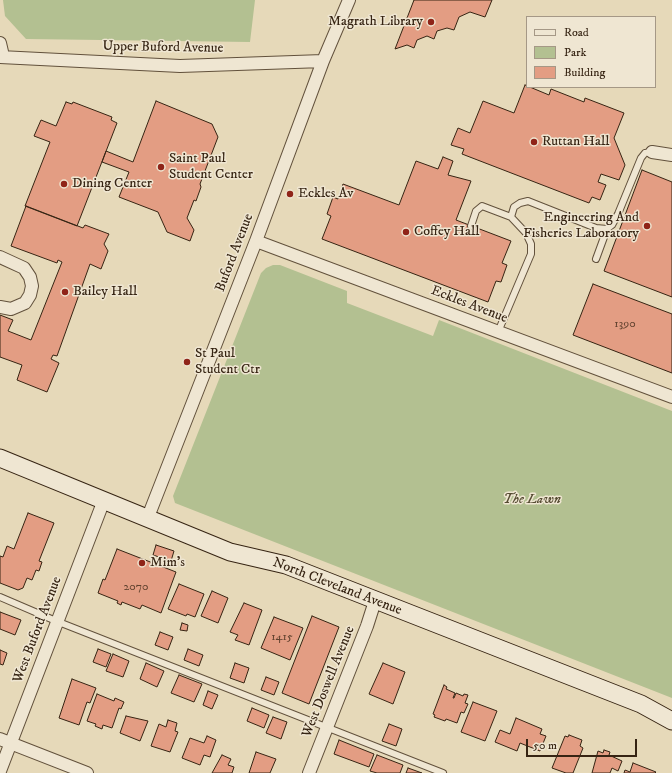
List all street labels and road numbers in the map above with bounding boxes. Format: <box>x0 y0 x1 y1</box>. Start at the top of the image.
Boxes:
street label: Upper Buford Avenue <box>102 39 224 57</box>
street label: Buford Avenue <box>212 212 258 294</box>
street label: Eckles Avenue <box>428 283 510 327</box>
street label: North Cleveland Avenue <box>270 555 404 619</box>
street label: West Buford Avenue <box>10 575 66 685</box>
street label: West Doswell Avenue <box>299 624 359 740</box>

